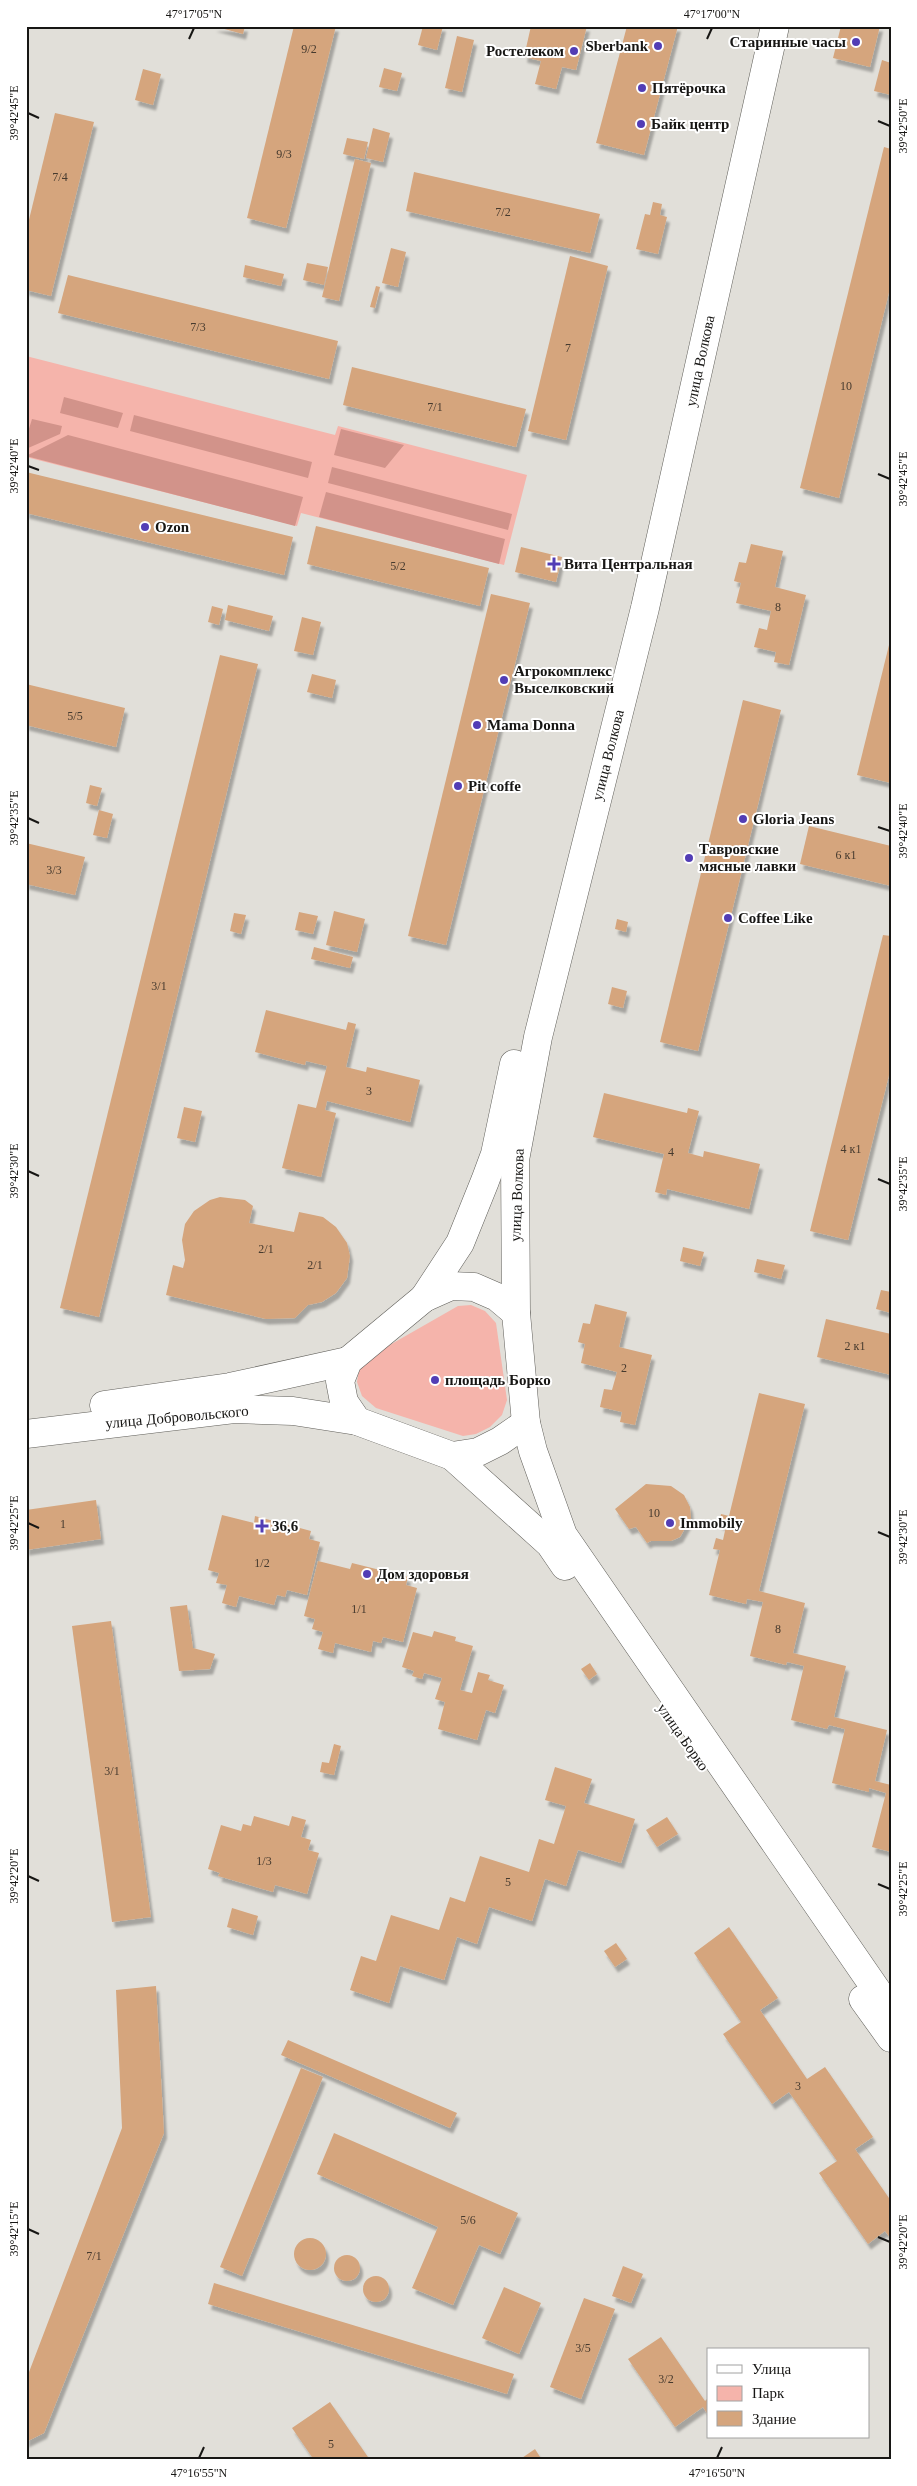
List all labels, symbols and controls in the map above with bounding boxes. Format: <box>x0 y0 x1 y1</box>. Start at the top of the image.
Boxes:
text: 47°17'05"N <box>166 7 223 21</box>
text: 47°17'00"N <box>684 7 741 21</box>
place label: Старинные часы <box>730 34 846 50</box>
marker: Старинные часы <box>850 36 862 48</box>
place label: Sberbank <box>585 38 649 54</box>
marker: Sberbank <box>652 40 664 52</box>
house number: 9/2 <box>301 42 317 56</box>
place label: Ростелеком <box>486 43 564 59</box>
marker: Ростелеком <box>568 45 580 57</box>
place label: Пятёрочка <box>652 80 726 96</box>
marker: Пятёрочка <box>636 82 648 94</box>
text: 39°42'45"E <box>7 85 21 141</box>
text: 39°42'50"E <box>896 98 910 154</box>
place label: Байк центр <box>651 116 729 132</box>
marker: Байк центр <box>635 118 647 130</box>
house number: 9/3 <box>276 147 292 161</box>
house number: 7/4 <box>52 170 68 184</box>
house number: 7/2 <box>495 205 511 219</box>
street label: улица Волкова <box>682 313 718 408</box>
house number: 7/3 <box>190 320 206 334</box>
house number: 7 <box>565 341 571 355</box>
house number: 10 <box>840 379 852 393</box>
house number: 7/1 <box>427 400 443 414</box>
text: 39°42'40"E <box>7 438 21 494</box>
text: 39°42'45"E <box>896 451 910 507</box>
place label: Ozon <box>155 519 190 535</box>
marker: Ozon <box>139 521 151 533</box>
place label: Вита Центральная <box>564 556 693 572</box>
marker: Вита Центральная <box>548 558 560 570</box>
house number: 5/2 <box>390 559 406 573</box>
house number: 8 <box>775 600 781 614</box>
place label: Агрокомплекс Выселковский <box>514 663 614 696</box>
marker: Агрокомплекс Выселковский <box>498 674 510 686</box>
street label: улица Волкова <box>589 708 627 802</box>
house number: 5/5 <box>67 709 83 723</box>
place label: Mama Donna <box>487 717 575 733</box>
marker: Mama Donna <box>471 719 483 731</box>
place label: Pit coffe <box>468 778 521 794</box>
marker: Pit coffe <box>452 780 464 792</box>
text: 39°42'35"E <box>7 790 21 846</box>
text: 39°42'40"E <box>896 803 910 859</box>
place label: Gloria Jeans <box>753 811 834 827</box>
marker: Gloria Jeans <box>737 813 749 825</box>
place label: Тавровские мясные лавки <box>699 841 796 874</box>
house number: 6 к1 <box>836 848 856 862</box>
marker: Тавровские мясные лавки <box>683 852 695 864</box>
house number: 3/3 <box>46 863 62 877</box>
place label: Coffee Like <box>738 910 813 926</box>
marker: Coffee Like <box>722 912 734 924</box>
house number: 3/1 <box>151 979 167 993</box>
house number: 3 <box>366 1084 372 1098</box>
house number: 4 к1 <box>841 1142 861 1156</box>
text: 39°42'30"E <box>7 1143 21 1199</box>
house number: 4 <box>668 1145 674 1159</box>
street label: улица Волкова <box>507 1148 527 1242</box>
text: 39°42'35"E <box>896 1156 910 1212</box>
house number: 2/1 <box>258 1242 274 1256</box>
house number: 2/1 <box>307 1258 323 1272</box>
house number: 2 к1 <box>845 1339 865 1353</box>
house number: 2 <box>621 1361 627 1375</box>
place label: площадь Борко <box>445 1372 551 1388</box>
marker: площадь Борко <box>429 1374 441 1386</box>
street label: улица Добровольского <box>105 1403 249 1431</box>
text: 39°42'25"E <box>7 1495 21 1551</box>
house number: 10 <box>648 1506 660 1520</box>
text: 39°42'30"E <box>896 1509 910 1565</box>
place label: Immobily <box>680 1515 743 1531</box>
house number: 1 <box>60 1517 66 1531</box>
marker: Immobily <box>664 1517 676 1529</box>
place label: 36,6 <box>272 1518 299 1534</box>
marker: 36,6 <box>256 1520 268 1532</box>
house number: 1/2 <box>254 1556 270 1570</box>
place label: Дом здоровья <box>377 1566 469 1582</box>
marker: Дом здоровья <box>361 1568 373 1580</box>
house number: 1/1 <box>351 1602 367 1616</box>
house number: 8 <box>775 1622 781 1636</box>
street label: улица Борко <box>654 1700 712 1774</box>
house number: 3/1 <box>104 1764 120 1778</box>
text: 39°42'20"E <box>7 1848 21 1904</box>
house number: 1/3 <box>256 1854 272 1868</box>
text: 39°42'25"E <box>896 1861 910 1917</box>
house number: 5 <box>505 1875 511 1889</box>
house number: 3 <box>795 2079 801 2093</box>
text: 39°42'15"E <box>7 2201 21 2257</box>
house number: 5/6 <box>460 2213 476 2227</box>
text: 39°42'20"E <box>896 2214 910 2270</box>
house number: 7/1 <box>86 2249 102 2263</box>
house number: 3/5 <box>575 2341 591 2355</box>
legend <box>707 2348 870 2438</box>
text: Улица <box>752 2361 791 2377</box>
house number: 3/2 <box>658 2372 674 2386</box>
text: Парк <box>752 2385 785 2401</box>
text: Здание <box>752 2411 796 2427</box>
house number: 5 <box>328 2437 334 2451</box>
text: 47°16'55"N <box>171 2466 228 2480</box>
text: 47°16'50"N <box>689 2466 746 2480</box>

